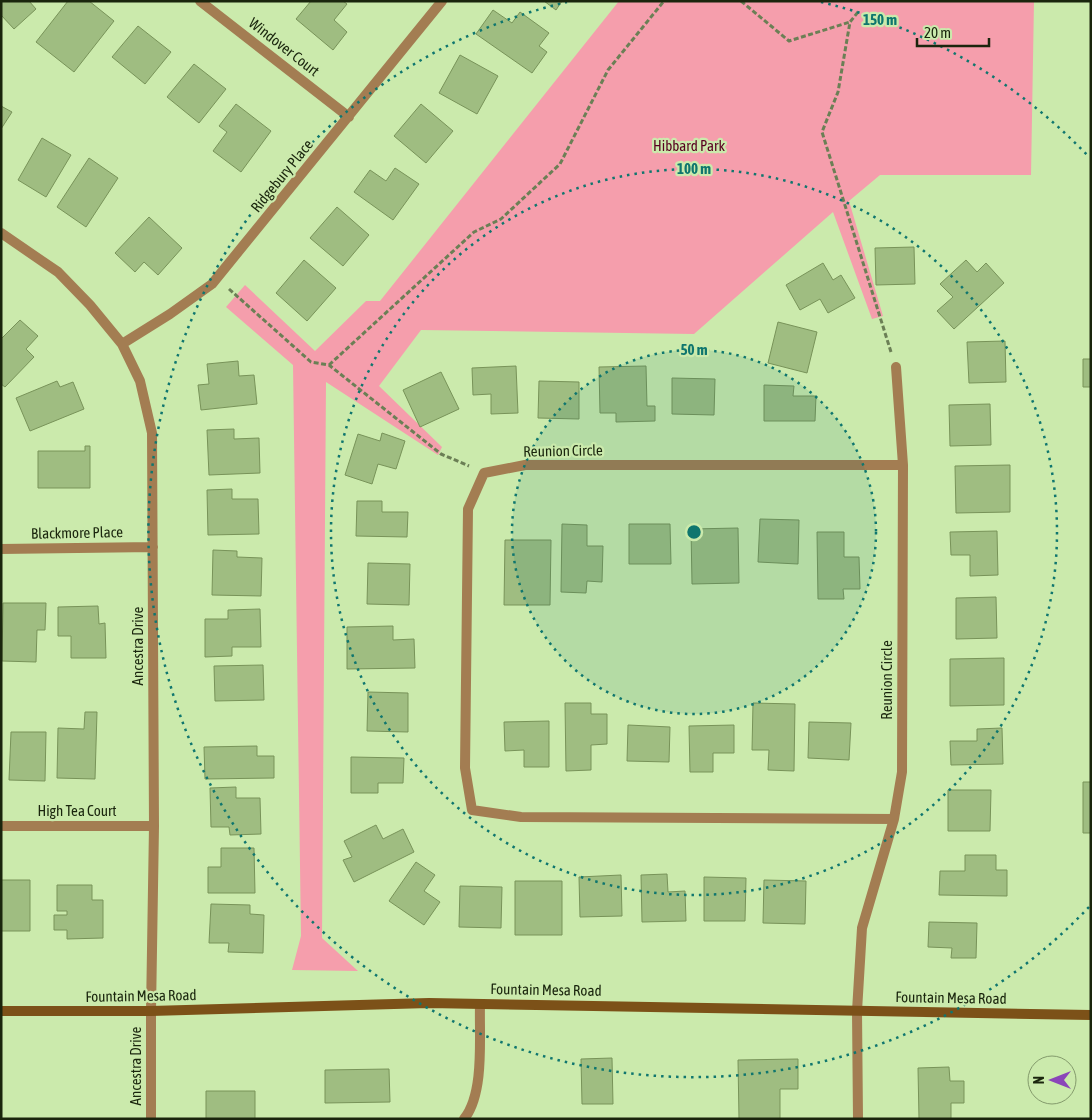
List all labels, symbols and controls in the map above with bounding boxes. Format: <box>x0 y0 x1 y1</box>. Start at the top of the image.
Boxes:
text: 150 m <box>863 11 897 28</box>
street label: Windover Court <box>246 14 323 79</box>
scale bar <box>917 15 990 47</box>
text: 20 m <box>924 24 951 41</box>
street label: Ridgebury Place <box>247 136 316 216</box>
park label: Hibbard Park <box>653 137 725 154</box>
text: 100 m <box>677 160 711 177</box>
text: 50 m <box>681 341 708 358</box>
street label: Reunion Circle <box>523 441 603 460</box>
street label: Blackmore Place <box>31 523 123 542</box>
centre of rings <box>685 523 703 541</box>
street label: Ancestra Drive <box>129 606 146 685</box>
street label: Reunion Circle <box>878 640 895 720</box>
street label: High Tea Court <box>37 802 117 819</box>
street label: Fountain Mesa Road <box>490 980 602 999</box>
street label: Fountain Mesa Road <box>85 986 197 1005</box>
street label: Fountain Mesa Road <box>895 988 1007 1007</box>
street label: Ancestra Drive <box>127 1026 144 1105</box>
north arrow <box>1027 1055 1077 1105</box>
text: N <box>1031 1076 1047 1084</box>

